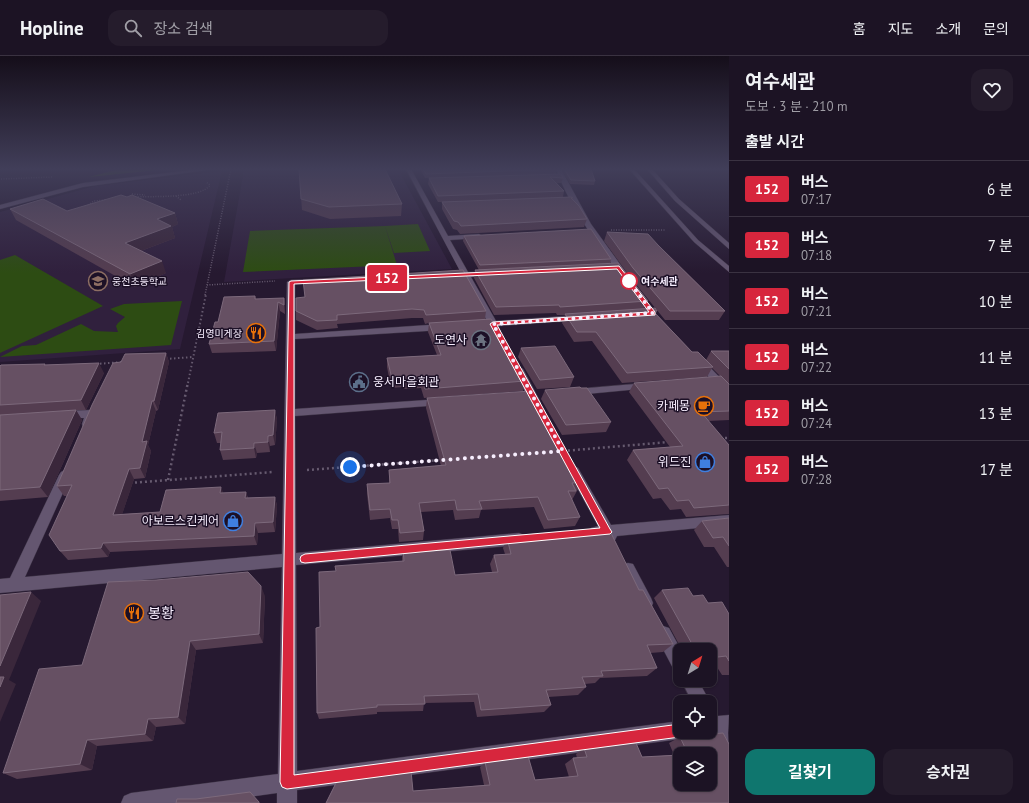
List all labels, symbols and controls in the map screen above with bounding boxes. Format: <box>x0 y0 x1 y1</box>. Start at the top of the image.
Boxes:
search box <box>108 10 388 46</box>
text: Hopline <box>20 16 84 40</box>
icon: search <box>122 17 144 39</box>
text: 장소 검색 <box>154 19 213 38</box>
text: 홈 <box>853 20 866 38</box>
text: 지도 <box>888 20 913 38</box>
text: 소개 <box>935 20 961 38</box>
text: 문의 <box>983 20 1009 38</box>
text: 여수세관 <box>745 69 815 93</box>
button: heart <box>971 69 1013 111</box>
text: 도보 · 3 분 · 210 m <box>745 98 848 115</box>
text: 출발 시간 <box>745 132 804 151</box>
text: 버스 <box>801 172 829 191</box>
text: 152 <box>755 180 779 198</box>
text: 6 분 <box>987 180 1013 199</box>
text: 07:17 <box>801 191 832 208</box>
text: 버스 <box>801 228 829 247</box>
text: 152 <box>755 236 779 254</box>
text: 7 분 <box>988 236 1013 255</box>
text: 07:18 <box>801 247 832 264</box>
line badge: 152 <box>364 265 410 291</box>
text: 152 <box>375 269 399 287</box>
school or university icon: 웅천초등학교 <box>87 270 109 292</box>
marker: 여수세관 <box>620 272 638 290</box>
place label: 웅천초등학교 <box>112 275 167 288</box>
place label: 여수세관 <box>641 275 678 288</box>
text: 버스 <box>801 284 829 303</box>
text: 152 <box>755 292 779 310</box>
text: 10 분 <box>979 292 1013 311</box>
text: 07:21 <box>801 303 832 320</box>
restaurant icon: 김영미게장 <box>245 322 267 344</box>
place label: 김영미게장 <box>196 327 242 340</box>
temple icon: 도연사 <box>470 329 492 351</box>
place label: 도연사 <box>434 332 467 347</box>
text: 버스 <box>801 340 829 359</box>
text: 152 <box>755 348 779 366</box>
text: 11 분 <box>979 348 1013 367</box>
text: 07:22 <box>801 359 832 376</box>
public building icon: 웅서마을회관 <box>348 371 370 393</box>
place label: 웅서마을회관 <box>373 374 439 389</box>
cafe icon: 카페몽 <box>693 395 715 417</box>
text: 버스 <box>801 396 829 415</box>
place label: 카페몽 <box>657 398 690 413</box>
text: 152 <box>755 404 779 422</box>
text: 13 분 <box>979 404 1013 423</box>
text: 07:24 <box>801 415 832 432</box>
shop icon: 위드진 <box>694 451 716 473</box>
text: 버스 <box>801 452 829 471</box>
place label: 위드진 <box>658 454 691 469</box>
your location <box>340 457 360 477</box>
text: 152 <box>755 460 779 478</box>
text: 17 분 <box>980 460 1013 479</box>
text: 07:28 <box>801 471 832 488</box>
shop icon: 아보르스킨케어 <box>222 510 244 532</box>
place label: 아보르스킨케어 <box>142 513 219 528</box>
restaurant icon: 봉황 <box>123 602 145 624</box>
place label: 봉황 <box>148 604 174 622</box>
north arrow <box>673 643 717 687</box>
map controls <box>673 643 717 791</box>
button: locate <box>673 695 717 739</box>
button: layers <box>673 747 717 791</box>
button: 길찾기 <box>745 749 875 795</box>
button: 승차권 <box>883 749 1013 795</box>

